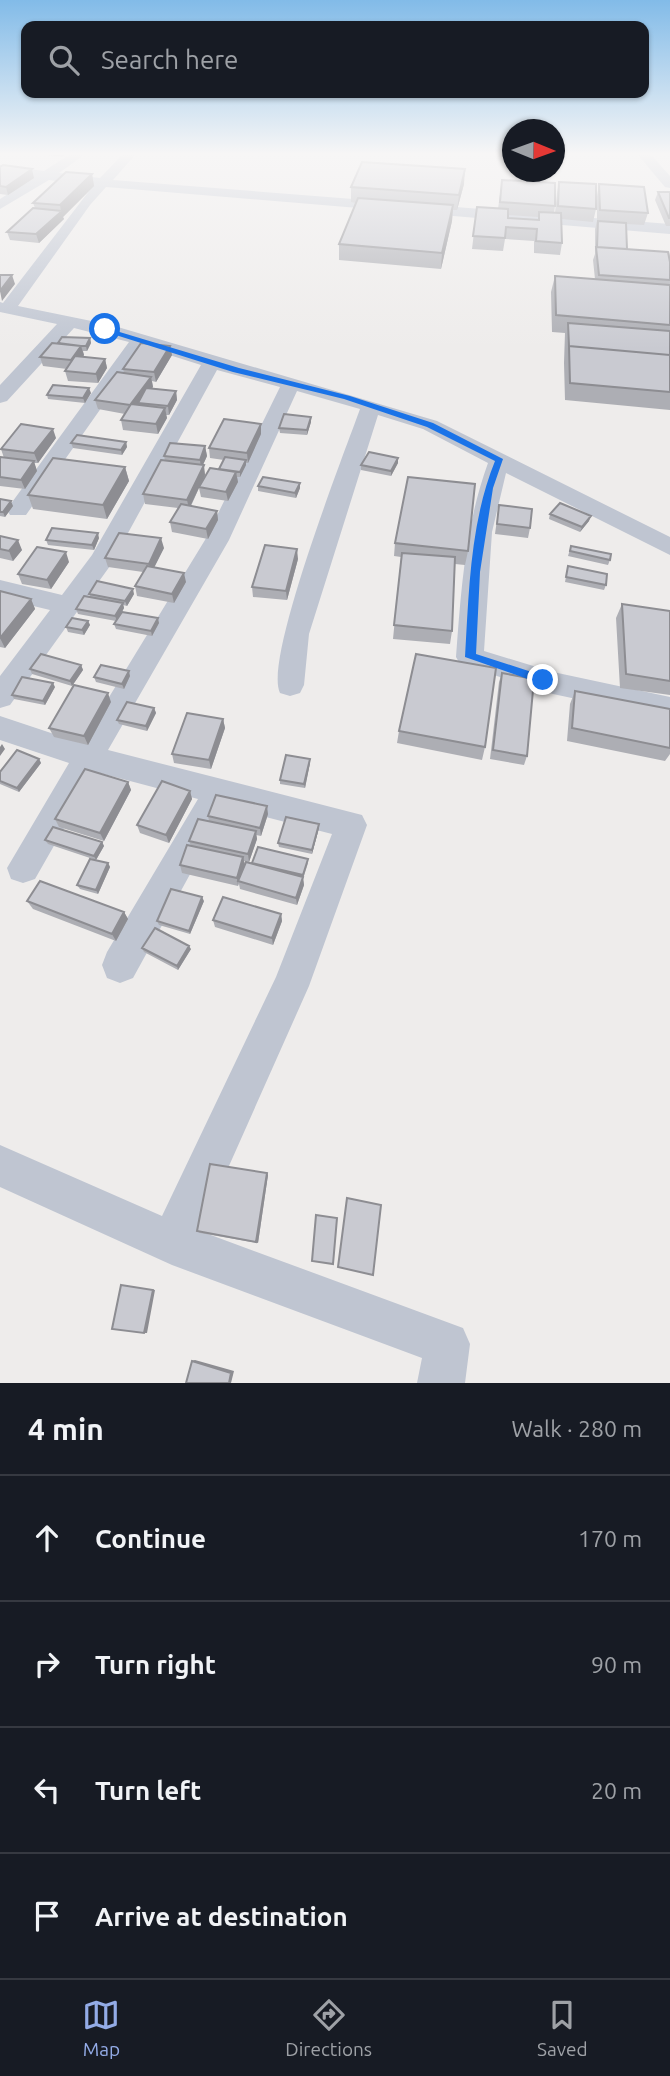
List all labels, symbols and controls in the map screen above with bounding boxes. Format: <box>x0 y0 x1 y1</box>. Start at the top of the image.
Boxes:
search box <box>21 21 649 98</box>
icon: search <box>45 41 83 79</box>
text: Search here <box>101 45 238 74</box>
north arrow <box>502 119 565 182</box>
route start <box>89 313 120 344</box>
route end <box>527 664 558 695</box>
text: 4 min <box>28 1412 104 1446</box>
text: Walk · 280 m <box>511 1416 642 1441</box>
icon: ahead <box>28 1519 66 1557</box>
text: Continue <box>95 1524 206 1553</box>
text: 170 m <box>578 1526 642 1551</box>
icon: right <box>28 1645 66 1683</box>
text: Turn right <box>95 1650 216 1679</box>
text: 90 m <box>591 1652 642 1677</box>
icon: left <box>28 1771 66 1809</box>
text: Turn left <box>95 1776 201 1805</box>
text: 20 m <box>591 1778 642 1803</box>
icon: arrive <box>28 1897 66 1935</box>
text: Arrive at destination <box>95 1902 348 1931</box>
tab: Map <box>82 1996 120 2060</box>
tab: Directions <box>285 1996 372 2060</box>
tab: Saved <box>537 1996 588 2060</box>

